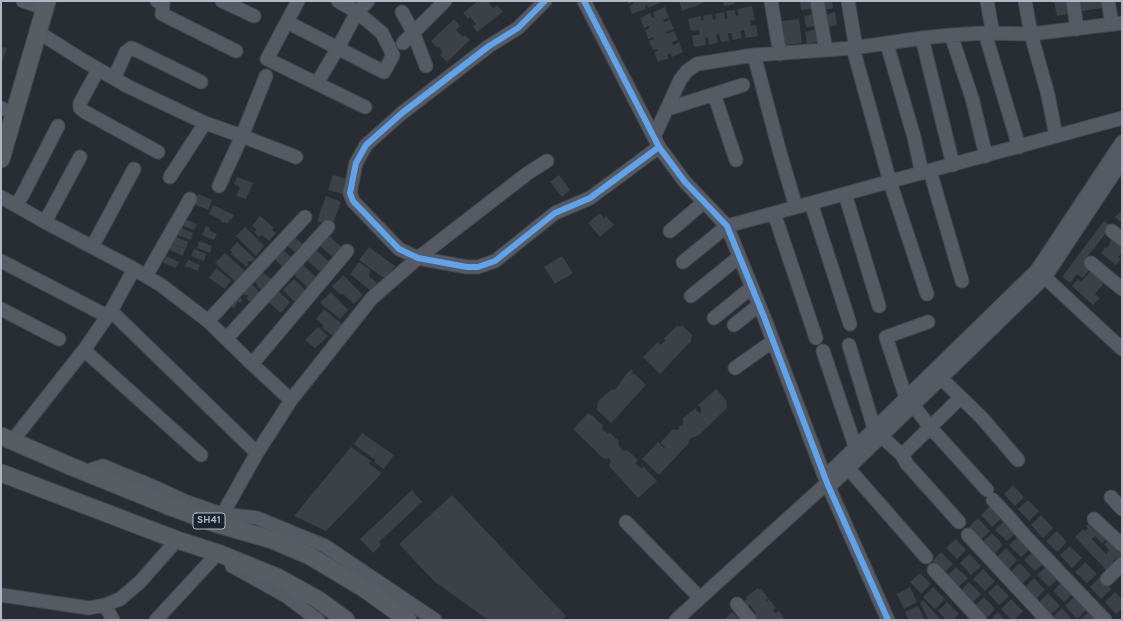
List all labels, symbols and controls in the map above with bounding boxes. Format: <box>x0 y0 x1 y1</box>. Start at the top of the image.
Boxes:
road number: SH41 <box>193 513 225 529</box>

